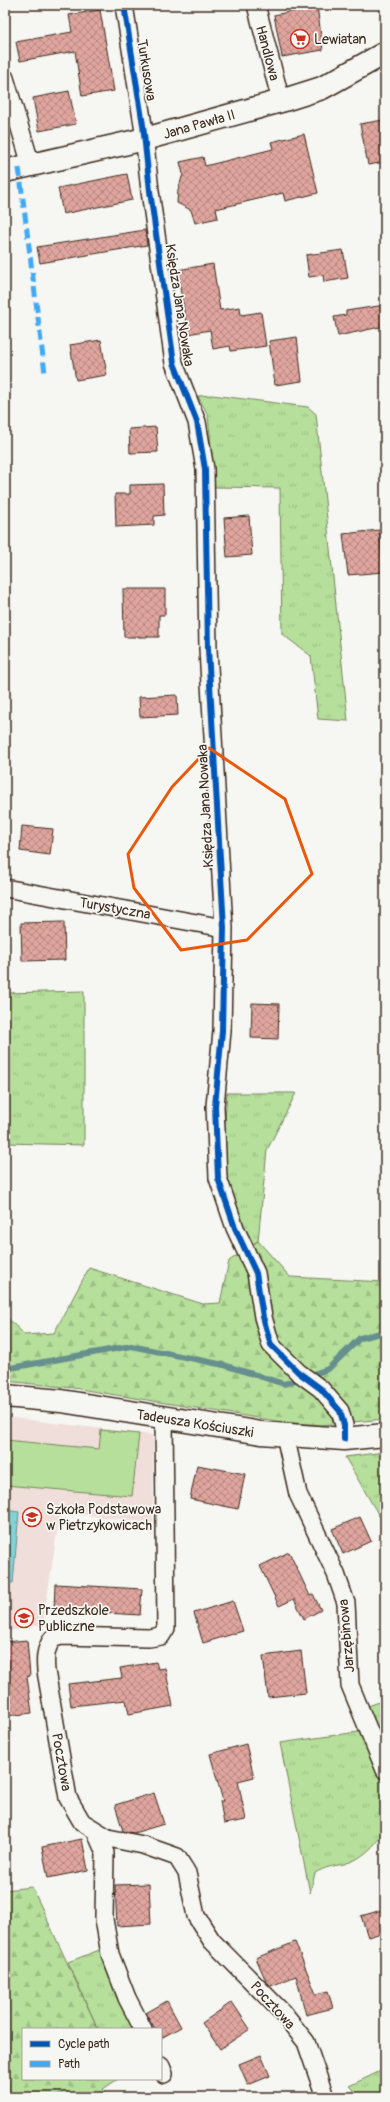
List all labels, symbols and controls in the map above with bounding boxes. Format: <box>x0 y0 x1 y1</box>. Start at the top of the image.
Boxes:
street label: Handlowa <box>252 24 283 83</box>
supermarket icon: Lewiatan <box>289 28 311 50</box>
place label: Lewiatan <box>314 31 367 48</box>
street label: Turkusowa <box>133 38 160 102</box>
street label: Jana Pawła II <box>161 106 237 143</box>
street label: Księdza Jana Nowaka <box>161 243 198 368</box>
street label: Księdza Jana Nowaka <box>194 744 217 868</box>
street label: Turystyczna <box>78 894 152 923</box>
street label: Tadeusza Kościuszki <box>135 1406 255 1441</box>
place label: Szkoła Podstawowa w Pietrzykowicach <box>46 1501 161 1534</box>
school or university icon: Szkoła Podstawowa w Pietrzykowicach <box>21 1506 43 1528</box>
street label: Jarzębinowa <box>335 1598 358 1673</box>
place label: Przedszkole Publiczne <box>38 1602 109 1635</box>
school or university icon: Przedszkole Publiczne <box>13 1607 35 1629</box>
street label: Pocztowa <box>48 1732 75 1792</box>
street label: Pocztowa <box>247 1978 299 2033</box>
legend <box>22 2028 162 2080</box>
text: Cycle path <box>58 2037 110 2052</box>
text: Path <box>58 2057 80 2072</box>

